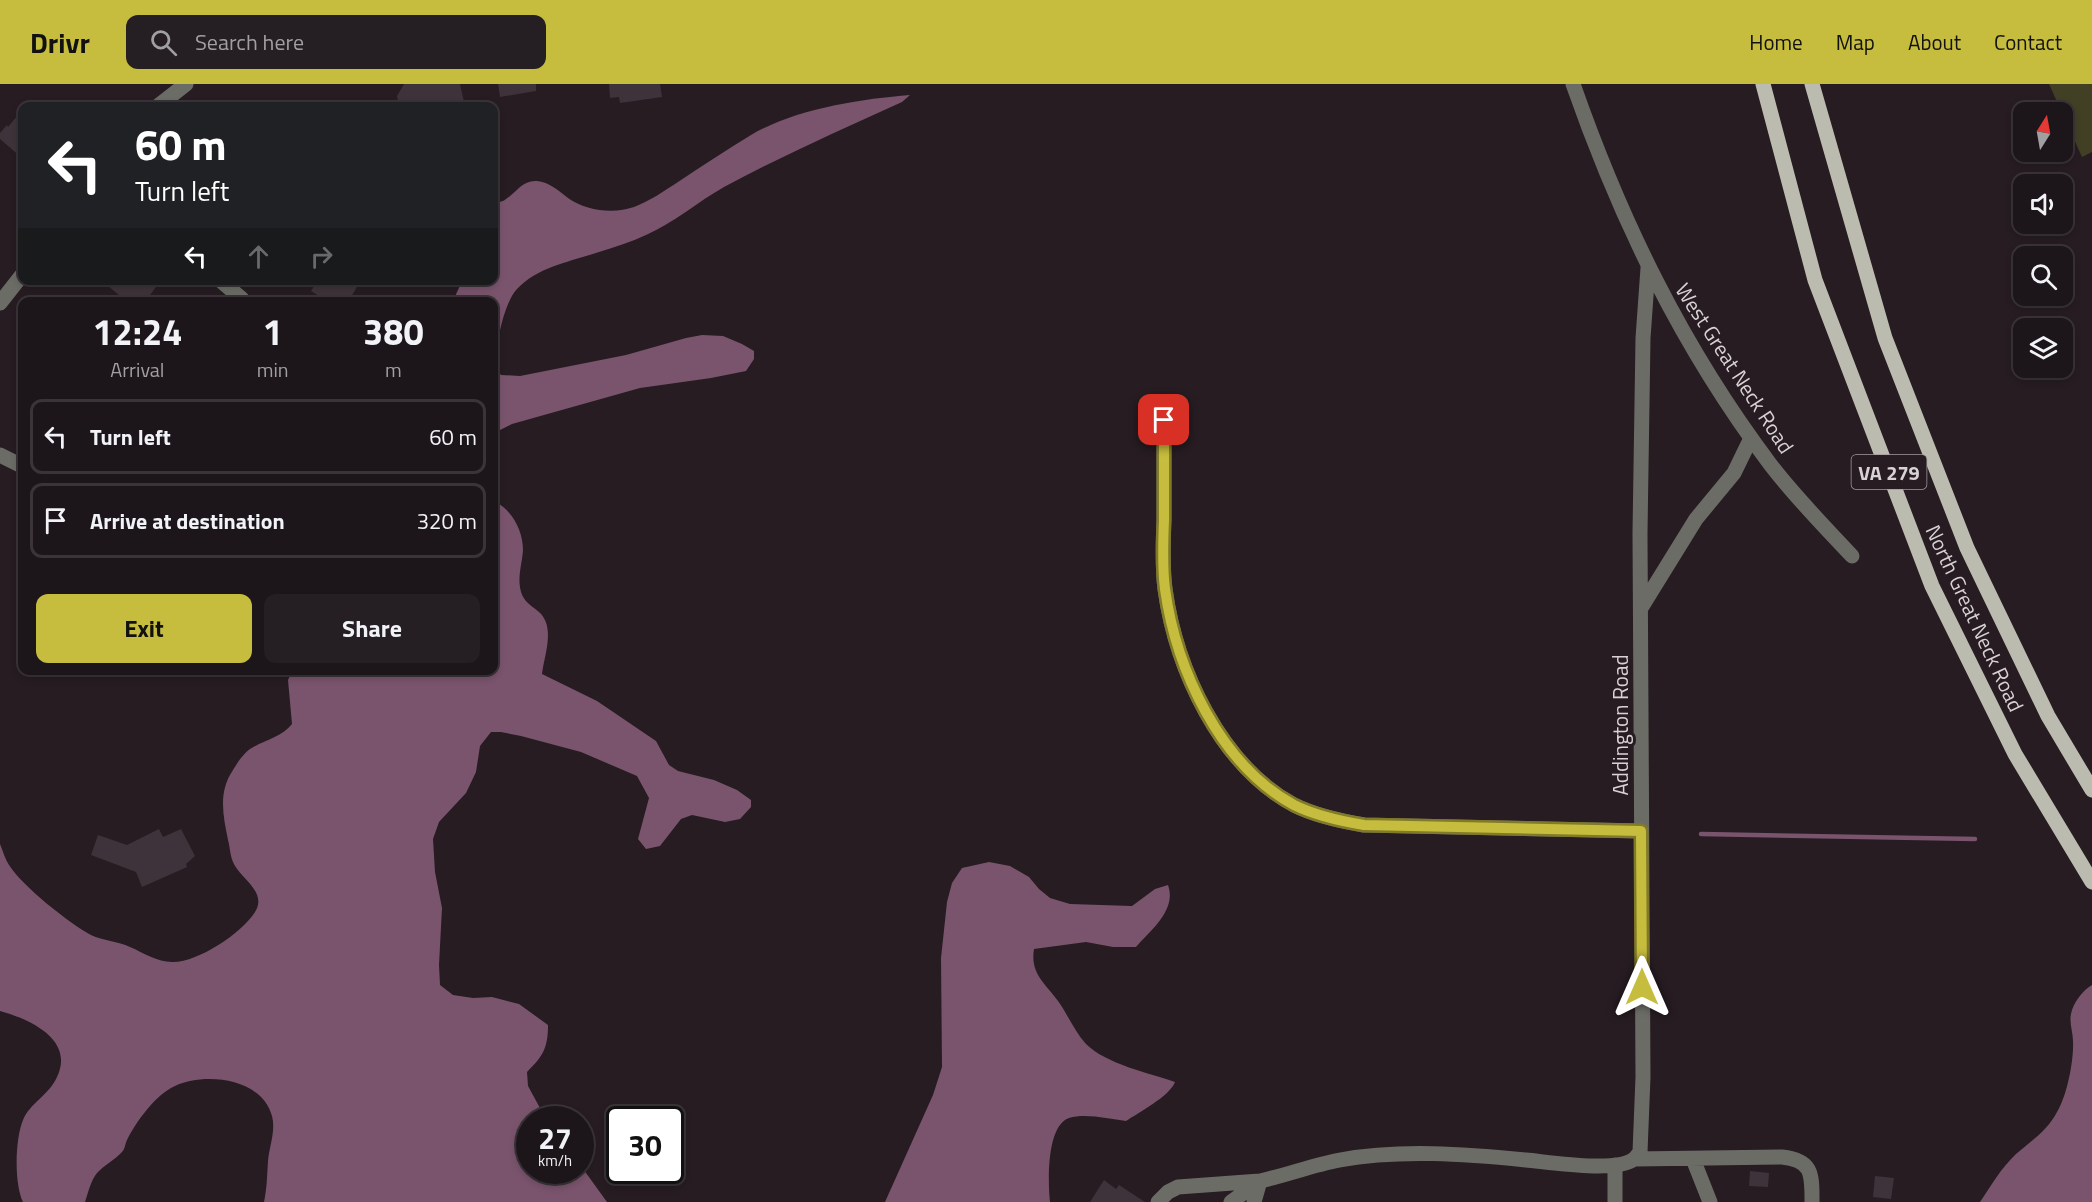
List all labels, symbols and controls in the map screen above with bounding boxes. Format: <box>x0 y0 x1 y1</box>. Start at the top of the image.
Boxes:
search box <box>126 15 546 69</box>
text: Drivr <box>30 21 90 64</box>
text: Search here <box>195 25 304 59</box>
icon: search <box>147 26 180 59</box>
text: Home <box>1749 26 1803 58</box>
text: Map <box>1836 26 1875 58</box>
text: About <box>1908 26 1961 58</box>
text: Contact <box>1994 26 2062 58</box>
north arrow <box>2013 102 2073 162</box>
map controls <box>2013 102 2073 378</box>
text: 60 m <box>135 112 227 176</box>
icon: left <box>36 126 114 204</box>
text: Turn left <box>135 170 229 211</box>
button: sound <box>2013 174 2073 234</box>
icon: left <box>179 240 212 273</box>
icon: ahead <box>242 240 275 273</box>
icon: right <box>305 240 338 273</box>
button: search <box>2013 246 2073 306</box>
street label: West Great Neck Road <box>1668 276 1802 460</box>
text: 12:24 <box>92 304 182 359</box>
text: 1 <box>263 304 283 359</box>
text: 380 <box>363 304 424 359</box>
button: layers <box>2013 318 2073 378</box>
text: Arrival <box>110 354 165 385</box>
text: min <box>257 354 289 385</box>
text: m <box>385 354 402 385</box>
pin <box>1138 394 1189 445</box>
icon: arrive <box>1147 403 1180 436</box>
icon: left <box>39 420 72 453</box>
text: Turn left <box>90 420 171 454</box>
text: 60 m <box>429 420 477 454</box>
road number: VA 279 <box>1852 455 1926 489</box>
icon: arrive <box>39 504 72 537</box>
text: Arrive at destination <box>90 504 285 538</box>
text: 320 m <box>417 504 477 538</box>
street label: North Great Neck Road <box>1918 519 2032 717</box>
button: Exit <box>36 594 252 663</box>
button: Share <box>264 594 480 663</box>
street label: Addington Road <box>1604 654 1636 796</box>
position arrow <box>1610 955 1674 1019</box>
speed limit sign: 30 <box>606 1106 684 1184</box>
text: 27 <box>538 1115 572 1161</box>
text: km/h <box>538 1149 572 1172</box>

